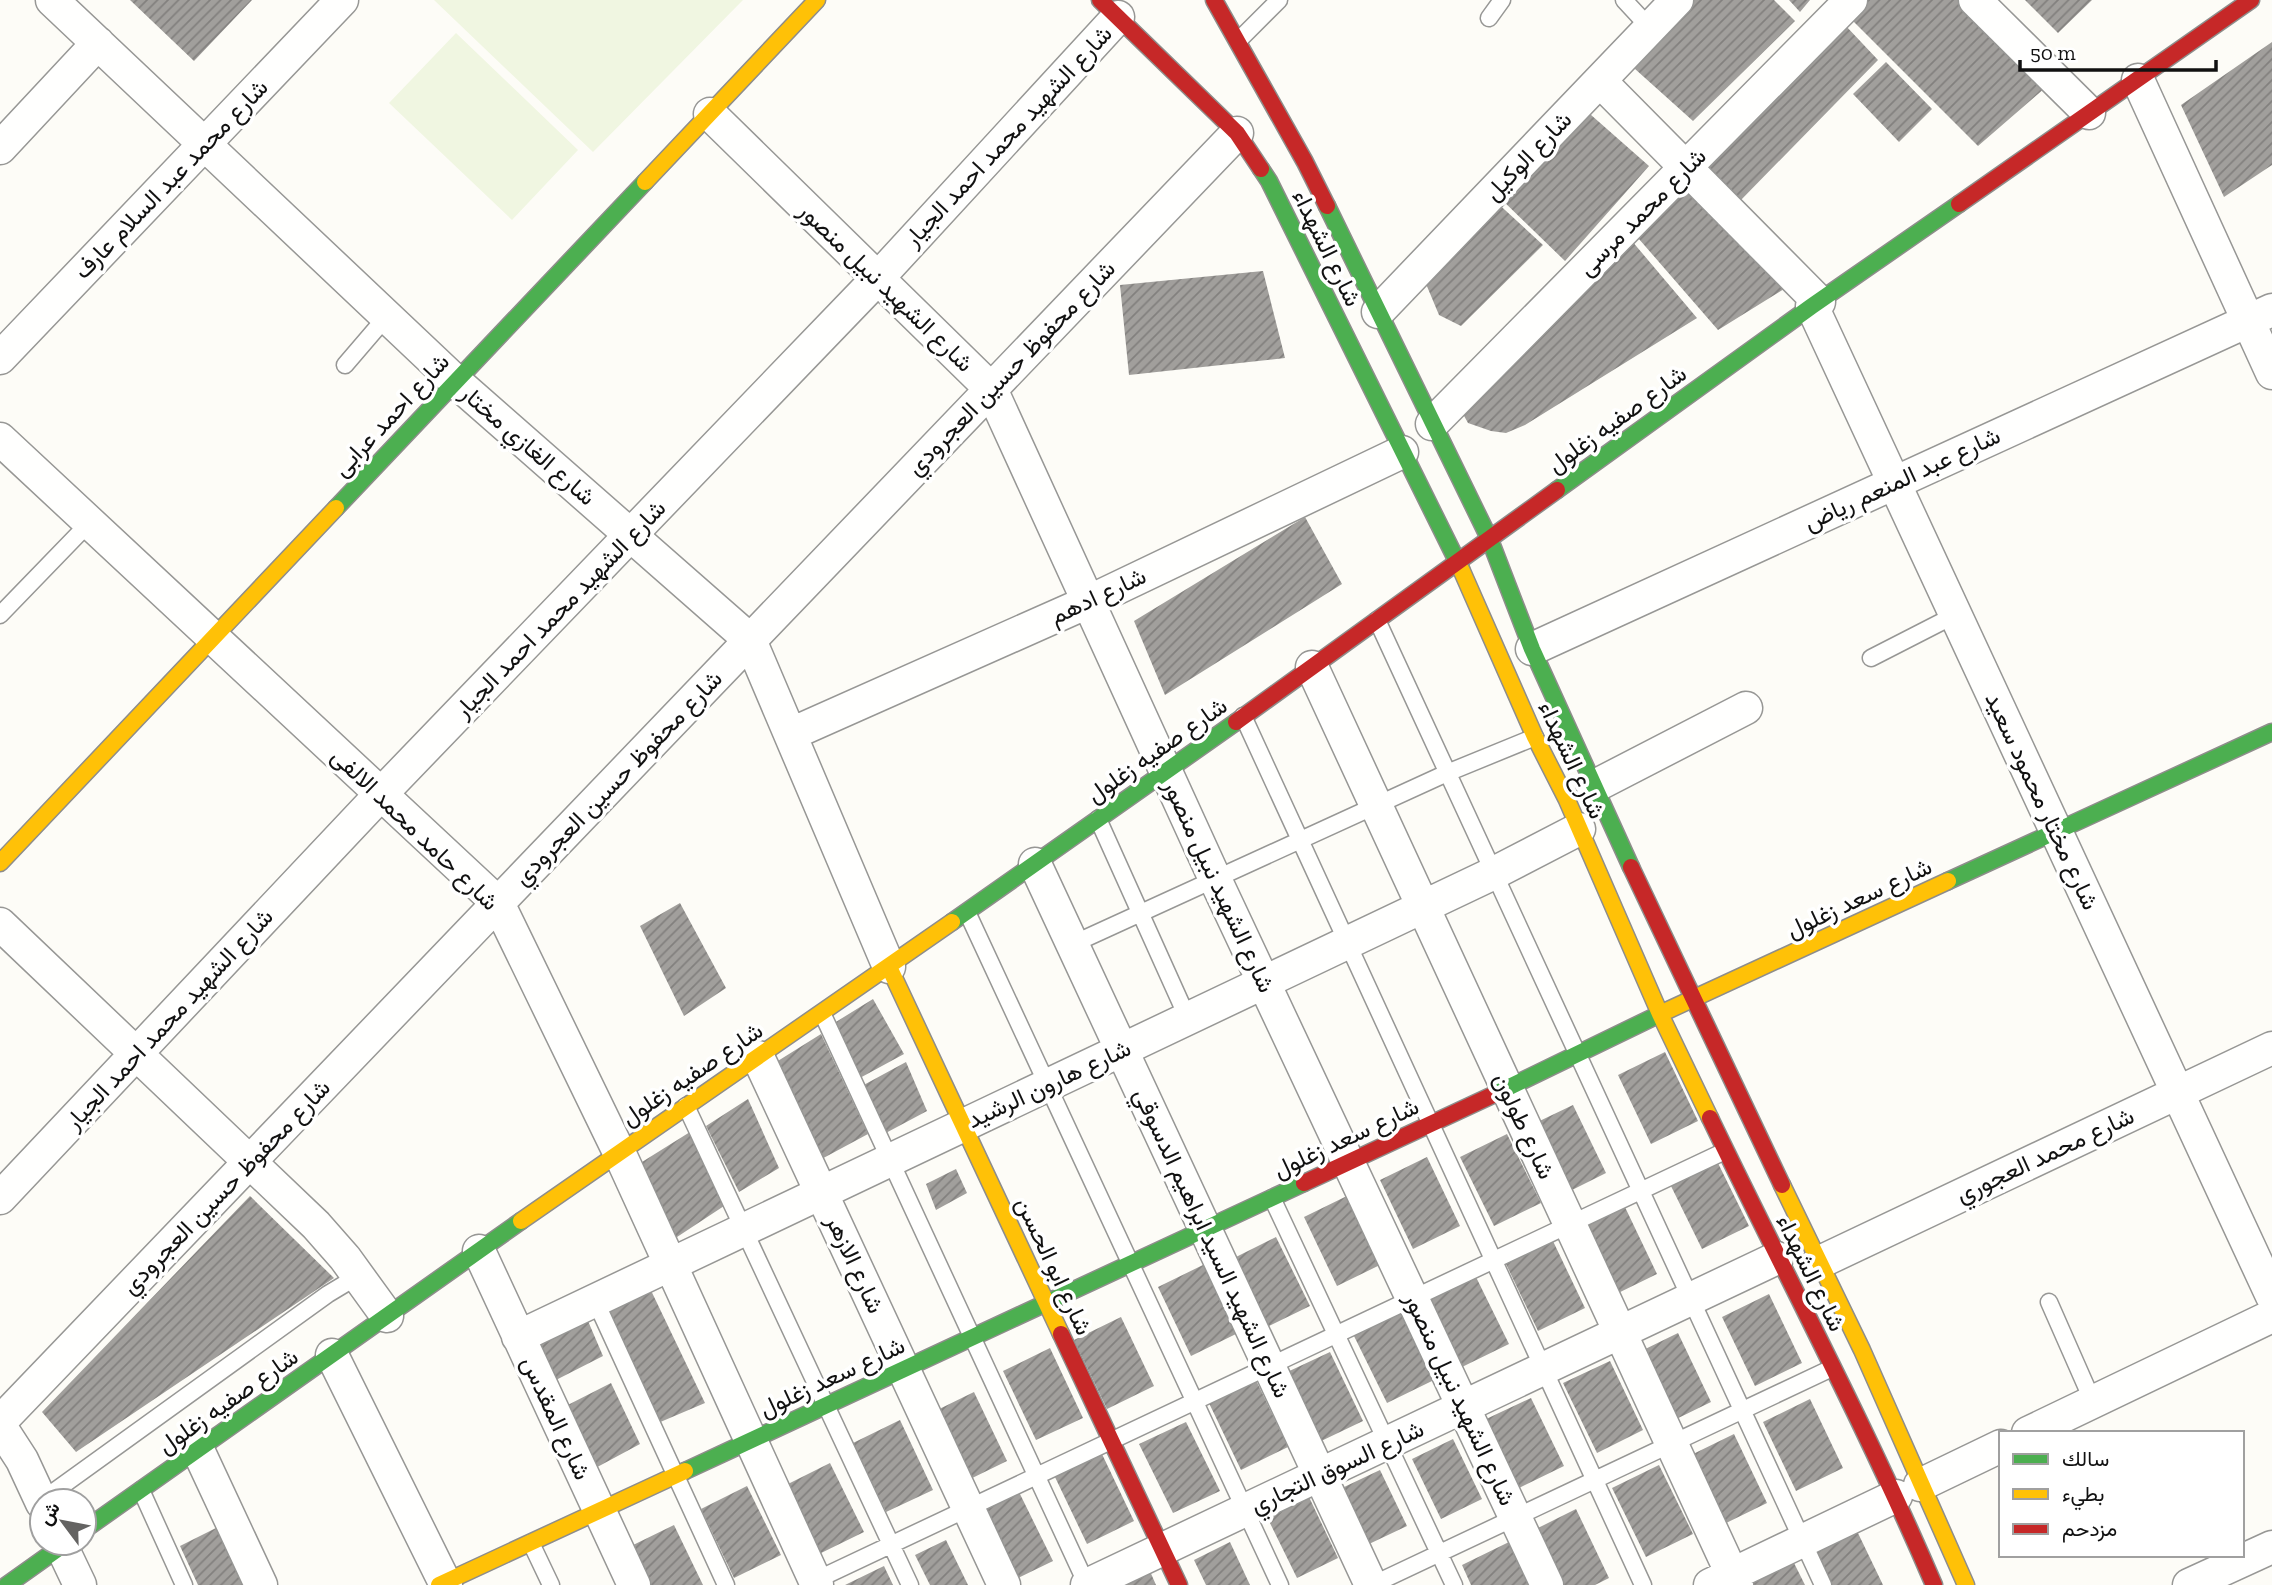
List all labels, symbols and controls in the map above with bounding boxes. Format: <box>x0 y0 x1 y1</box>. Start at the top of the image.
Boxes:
street label: شارع الشهيد محمد احمد الجيار <box>897 19 1119 254</box>
scale bar <box>2020 28 2216 72</box>
text: 50 m <box>2030 40 2076 65</box>
street label: شارع محمد عبد السلام عارف <box>67 73 275 286</box>
street label: شارع الوكيل <box>1478 105 1579 208</box>
street label: شارع محمد مرسى <box>1571 141 1713 283</box>
street label: شارع الشهداء <box>1285 185 1368 312</box>
street label: شارع الشهيد نبيل منصور <box>791 195 980 379</box>
street label: شارع محفوظ حسين العجرودي <box>900 254 1125 485</box>
street label: شارع احمد عرابى <box>326 347 457 484</box>
street label: شارع صفيه زغلول <box>1541 358 1693 480</box>
street label: شارع الغازي مختار <box>451 377 602 515</box>
street label: شارع عبد المنعم رياض <box>1799 420 2005 539</box>
street label: شارع الشهيد محمد احمد الجيار <box>447 494 673 726</box>
street label: شارع ادهم <box>1045 561 1151 632</box>
street label: شارع محفوظ حسين العجرودي <box>507 664 732 895</box>
street label: شارع مختار محمود سعيد <box>1977 687 2106 915</box>
street label: شارع صفيه زغلول <box>1081 690 1234 810</box>
street label: شارع الشهداء <box>1531 696 1612 824</box>
street label: شارع حامد محمد الالفى <box>324 741 505 918</box>
street label: شارع الشهيد نبيل منصور <box>1155 774 1282 998</box>
street label: شارع سعد زغلول <box>1781 851 1937 946</box>
street label: شارع الشهيد محمد احمد الجيار <box>58 902 280 1137</box>
street label: شارع صفيه زغلول <box>615 1015 769 1133</box>
street label: شارع هارون الرشيد <box>962 1033 1136 1136</box>
street label: شارع طولون <box>1485 1068 1562 1184</box>
street label: شارع محفوظ حسين العجرودي <box>115 1073 340 1304</box>
street label: شارع الشهيد السيد ابراهيم الدسوقي <box>1123 1083 1297 1404</box>
street label: شارع سعد زغلول <box>1268 1091 1424 1186</box>
street label: شارع محمد العجوري <box>1951 1101 2141 1213</box>
street label: شارع ابو الحسن <box>1008 1192 1099 1340</box>
street label: شارع الازهر <box>818 1209 891 1318</box>
street label: شارع الشهداء <box>1769 1210 1852 1337</box>
street label: شارع الشهيد نبيل منصور <box>1396 1287 1523 1511</box>
street label: شارع سعد زغلول <box>754 1330 910 1425</box>
street label: شارع صفيه زغلول <box>152 1341 305 1461</box>
street label: شارع المقدس <box>513 1351 598 1485</box>
street label: شارع السوق التجاري <box>1245 1414 1430 1524</box>
legend <box>1999 1431 2244 1557</box>
text: سالك <box>2062 1446 2109 1471</box>
text: بطيء <box>2062 1481 2105 1511</box>
north arrow <box>28 1487 98 1557</box>
text: ش <box>33 1497 65 1529</box>
text: مزدحم <box>2062 1516 2117 1543</box>

